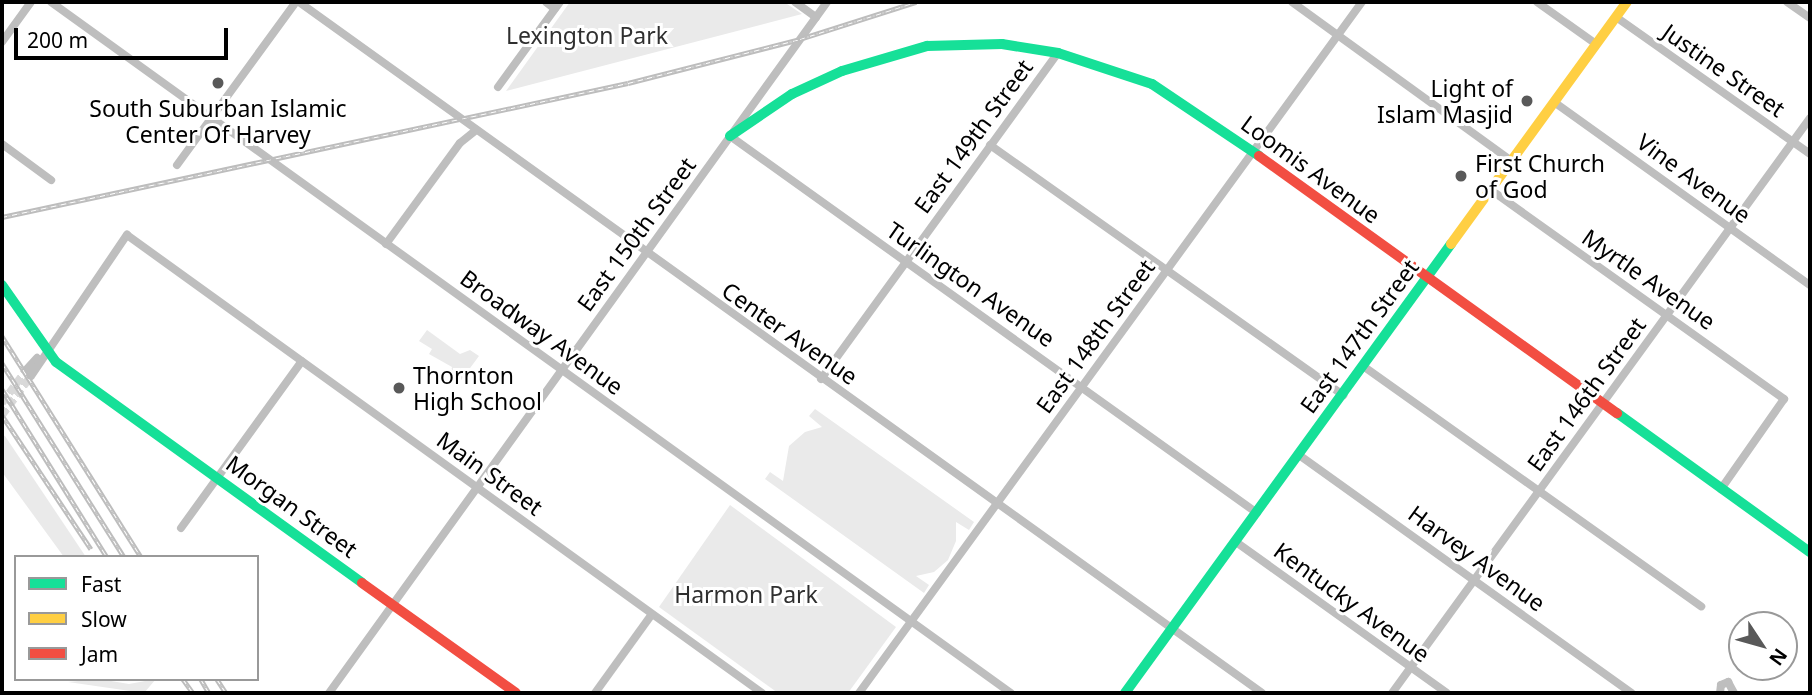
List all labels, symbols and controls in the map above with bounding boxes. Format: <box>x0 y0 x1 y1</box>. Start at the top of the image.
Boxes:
scale bar <box>18 14 231 58</box>
street label: Justine Street <box>1657 18 1791 122</box>
park label: Lexington Park <box>506 21 668 49</box>
text: 200 m <box>27 26 88 54</box>
street label: East 149th Street <box>908 54 1038 218</box>
place label: Light of Islam Masjid <box>1377 74 1513 128</box>
marker: South Suburban Islamic Center Of Harvey <box>210 75 226 91</box>
marker: Light of Islam Masjid <box>1519 93 1535 109</box>
place label: South Suburban Islamic Center Of Harvey <box>89 94 347 148</box>
street label: Loomis Avenue <box>1236 109 1386 229</box>
street label: Vine Avenue <box>1632 128 1756 228</box>
place label: First Church of God <box>1475 149 1605 203</box>
street label: East 150th Street <box>571 152 701 316</box>
marker: First Church of God <box>1453 168 1469 184</box>
street label: Turlington Avenue <box>882 216 1060 352</box>
street label: Myrtle Avenue <box>1577 223 1721 335</box>
street label: East 148th Street <box>1030 254 1160 418</box>
street label: East 147th Street <box>1294 254 1424 418</box>
street label: Broadway Avenue <box>455 264 629 400</box>
street label: Center Avenue <box>717 276 863 390</box>
street label: East 146th Street <box>1521 312 1651 476</box>
place label: Thornton High School <box>413 361 542 415</box>
marker: Thornton High School <box>391 380 407 396</box>
street label: Main Street <box>432 425 548 521</box>
street label: Morgan Street <box>221 449 363 563</box>
street label: Harvey Avenue <box>1403 499 1551 617</box>
street label: Kentucky Avenue <box>1269 536 1435 668</box>
legend <box>14 555 259 681</box>
text: Fast <box>81 570 121 598</box>
park label: Harmon Park <box>674 580 818 608</box>
text: Slow <box>81 605 127 633</box>
north arrow <box>1728 611 1798 681</box>
text: Jam <box>81 640 118 668</box>
text: N <box>1763 643 1793 671</box>

